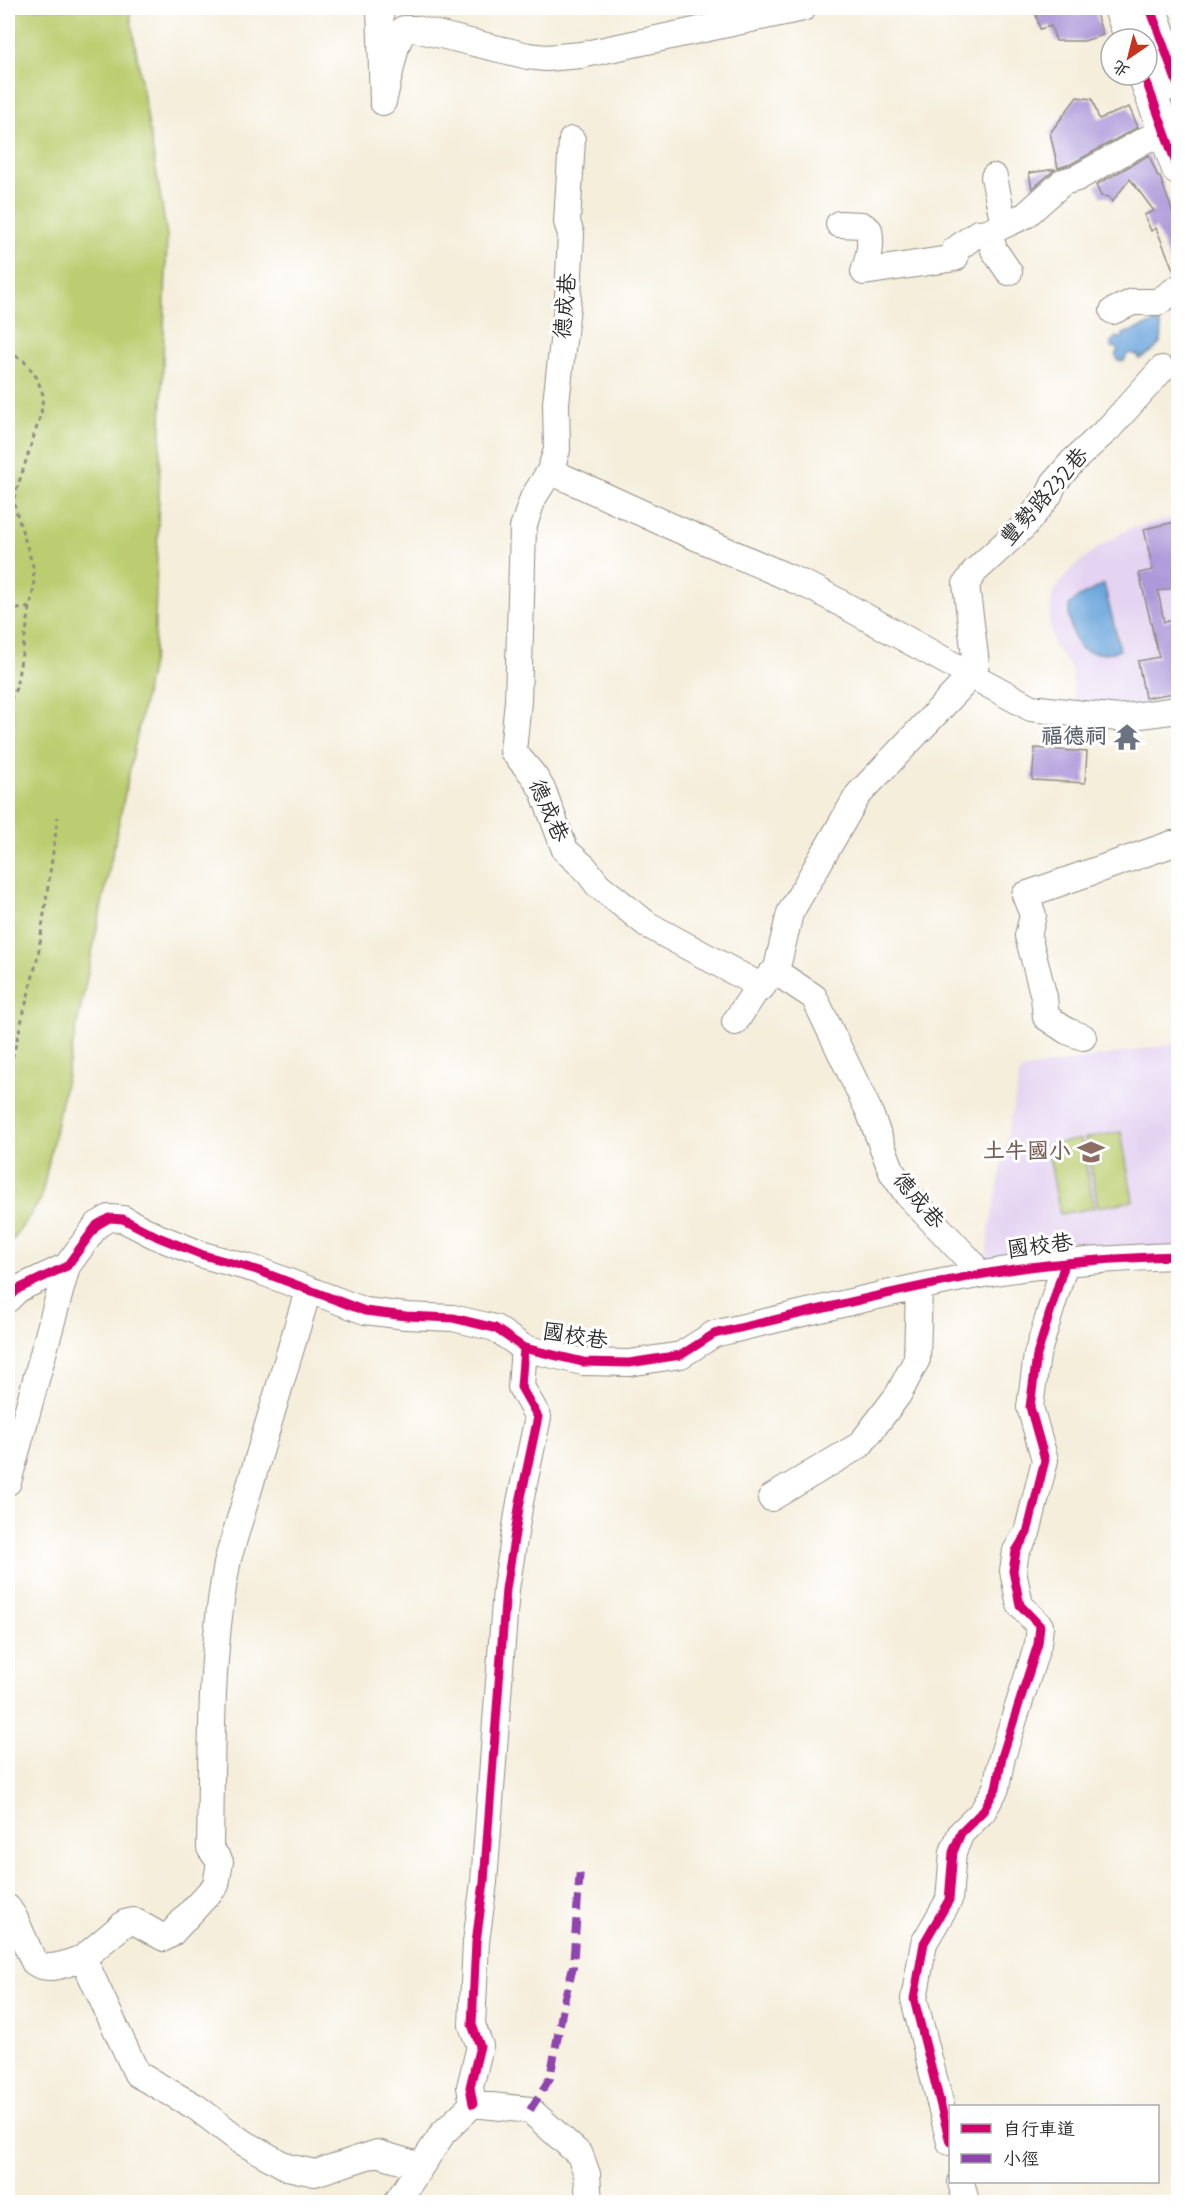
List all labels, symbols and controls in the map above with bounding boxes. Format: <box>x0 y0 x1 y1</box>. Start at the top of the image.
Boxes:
north arrow <box>1099 27 1159 87</box>
text: 北 <box>1109 55 1134 81</box>
street label: 德成巷 <box>549 272 583 340</box>
street label: 豐勢路232巷 <box>995 442 1095 552</box>
temple icon: 福德祠 <box>1112 722 1142 752</box>
place label: 福德祠 <box>1041 723 1107 751</box>
street label: 德成巷 <box>522 775 574 847</box>
school or university icon: 土牛國小 <box>1076 1137 1106 1167</box>
place label: 土牛國小 <box>983 1138 1071 1166</box>
street label: 德成巷 <box>886 1167 950 1235</box>
street label: 國校巷 <box>1006 1229 1074 1265</box>
street label: 國校巷 <box>540 1318 610 1356</box>
legend <box>949 2105 1159 2183</box>
text: 自行車道 <box>1003 2118 1075 2142</box>
text: 小徑 <box>1003 2148 1039 2172</box>

